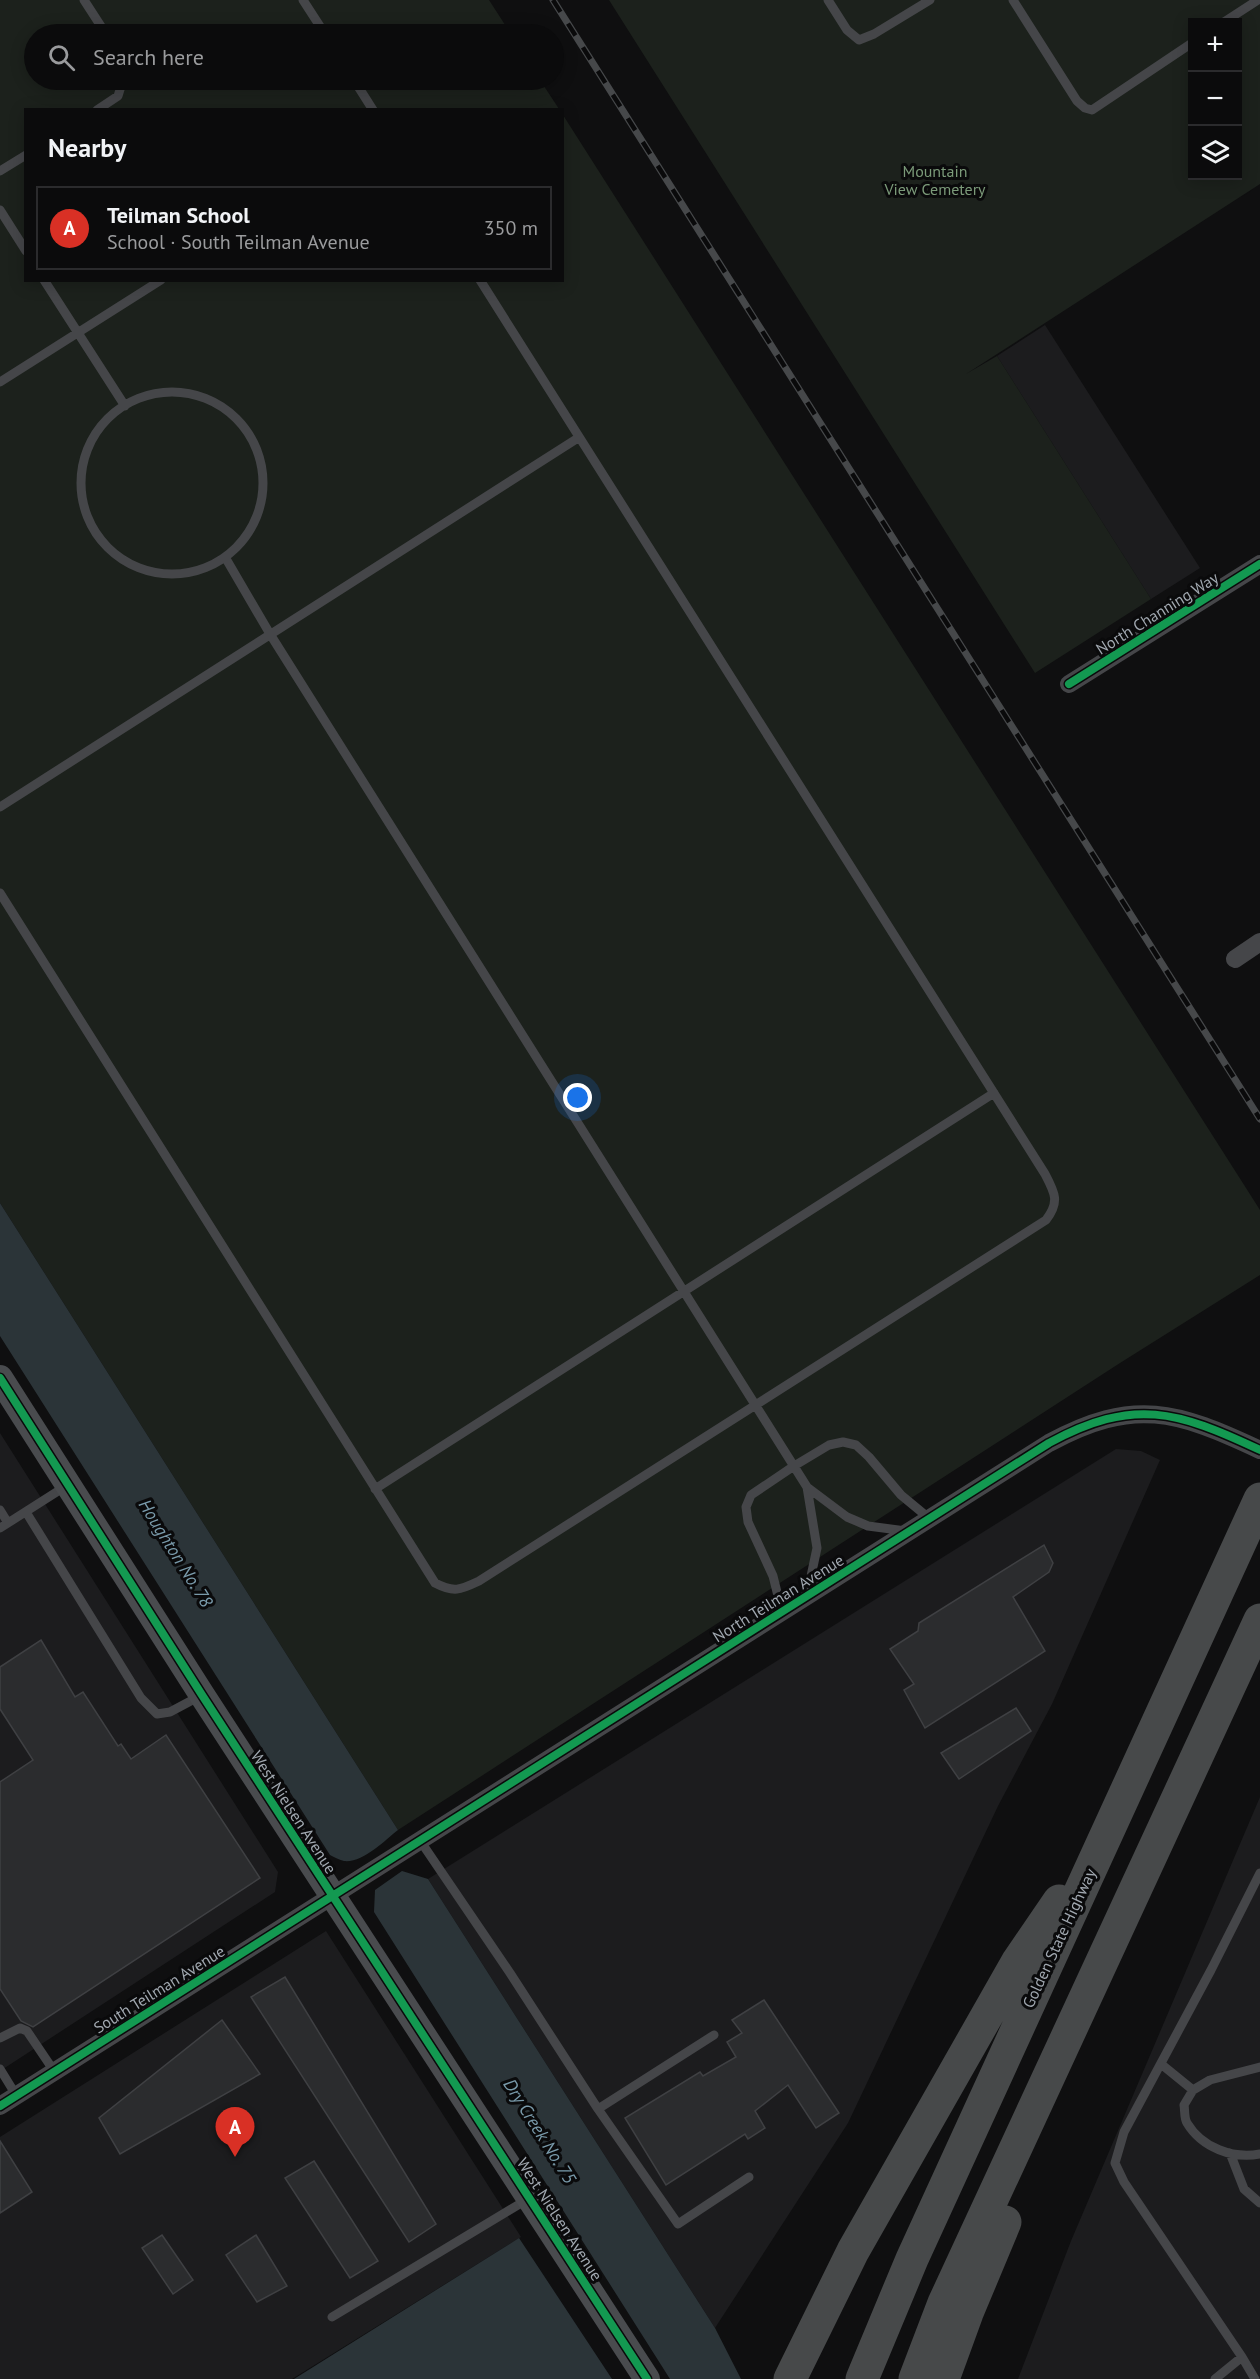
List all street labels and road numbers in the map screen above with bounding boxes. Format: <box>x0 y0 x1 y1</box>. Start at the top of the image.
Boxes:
street label: North Channing Way <box>1092 567 1222 659</box>
street label: North Teilman Avenue <box>709 1550 847 1646</box>
street label: West Nielsen Avenue <box>247 1747 341 1877</box>
street label: Golden State Highway <box>1018 1864 1100 2011</box>
street label: South Teilman Avenue <box>90 1941 228 2037</box>
street label: West Nielsen Avenue <box>513 2154 607 2284</box>

